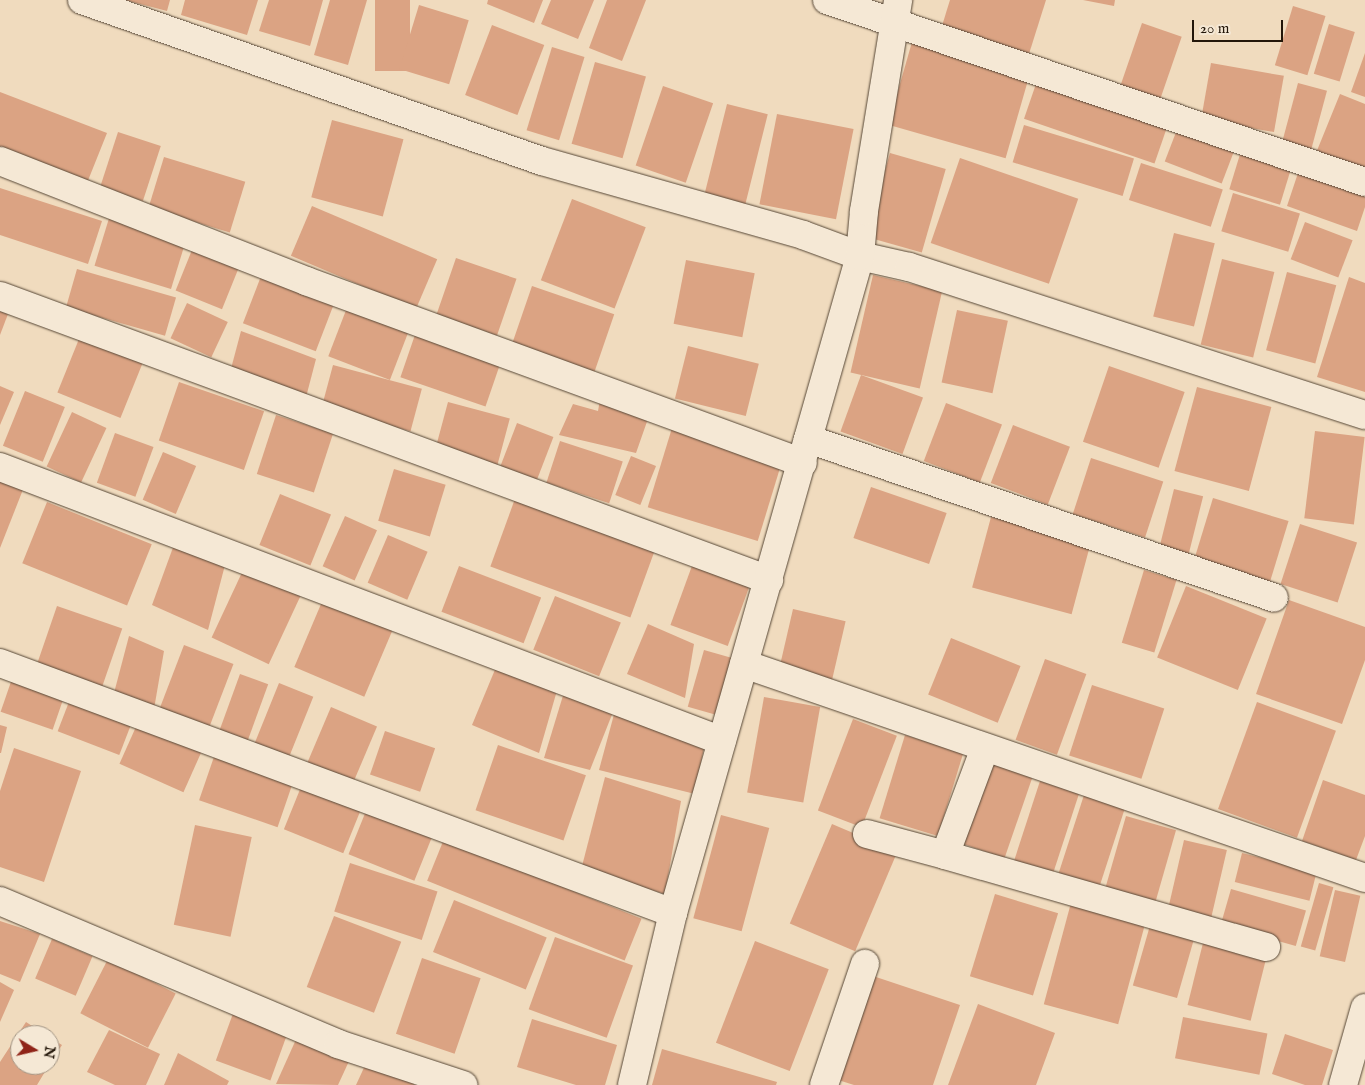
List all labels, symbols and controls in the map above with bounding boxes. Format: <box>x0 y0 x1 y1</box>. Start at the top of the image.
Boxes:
scale bar <box>1195 10 1286 42</box>
text: 20 m <box>1200 19 1229 38</box>
north arrow <box>10 1025 60 1075</box>
text: N <box>39 1045 59 1060</box>

